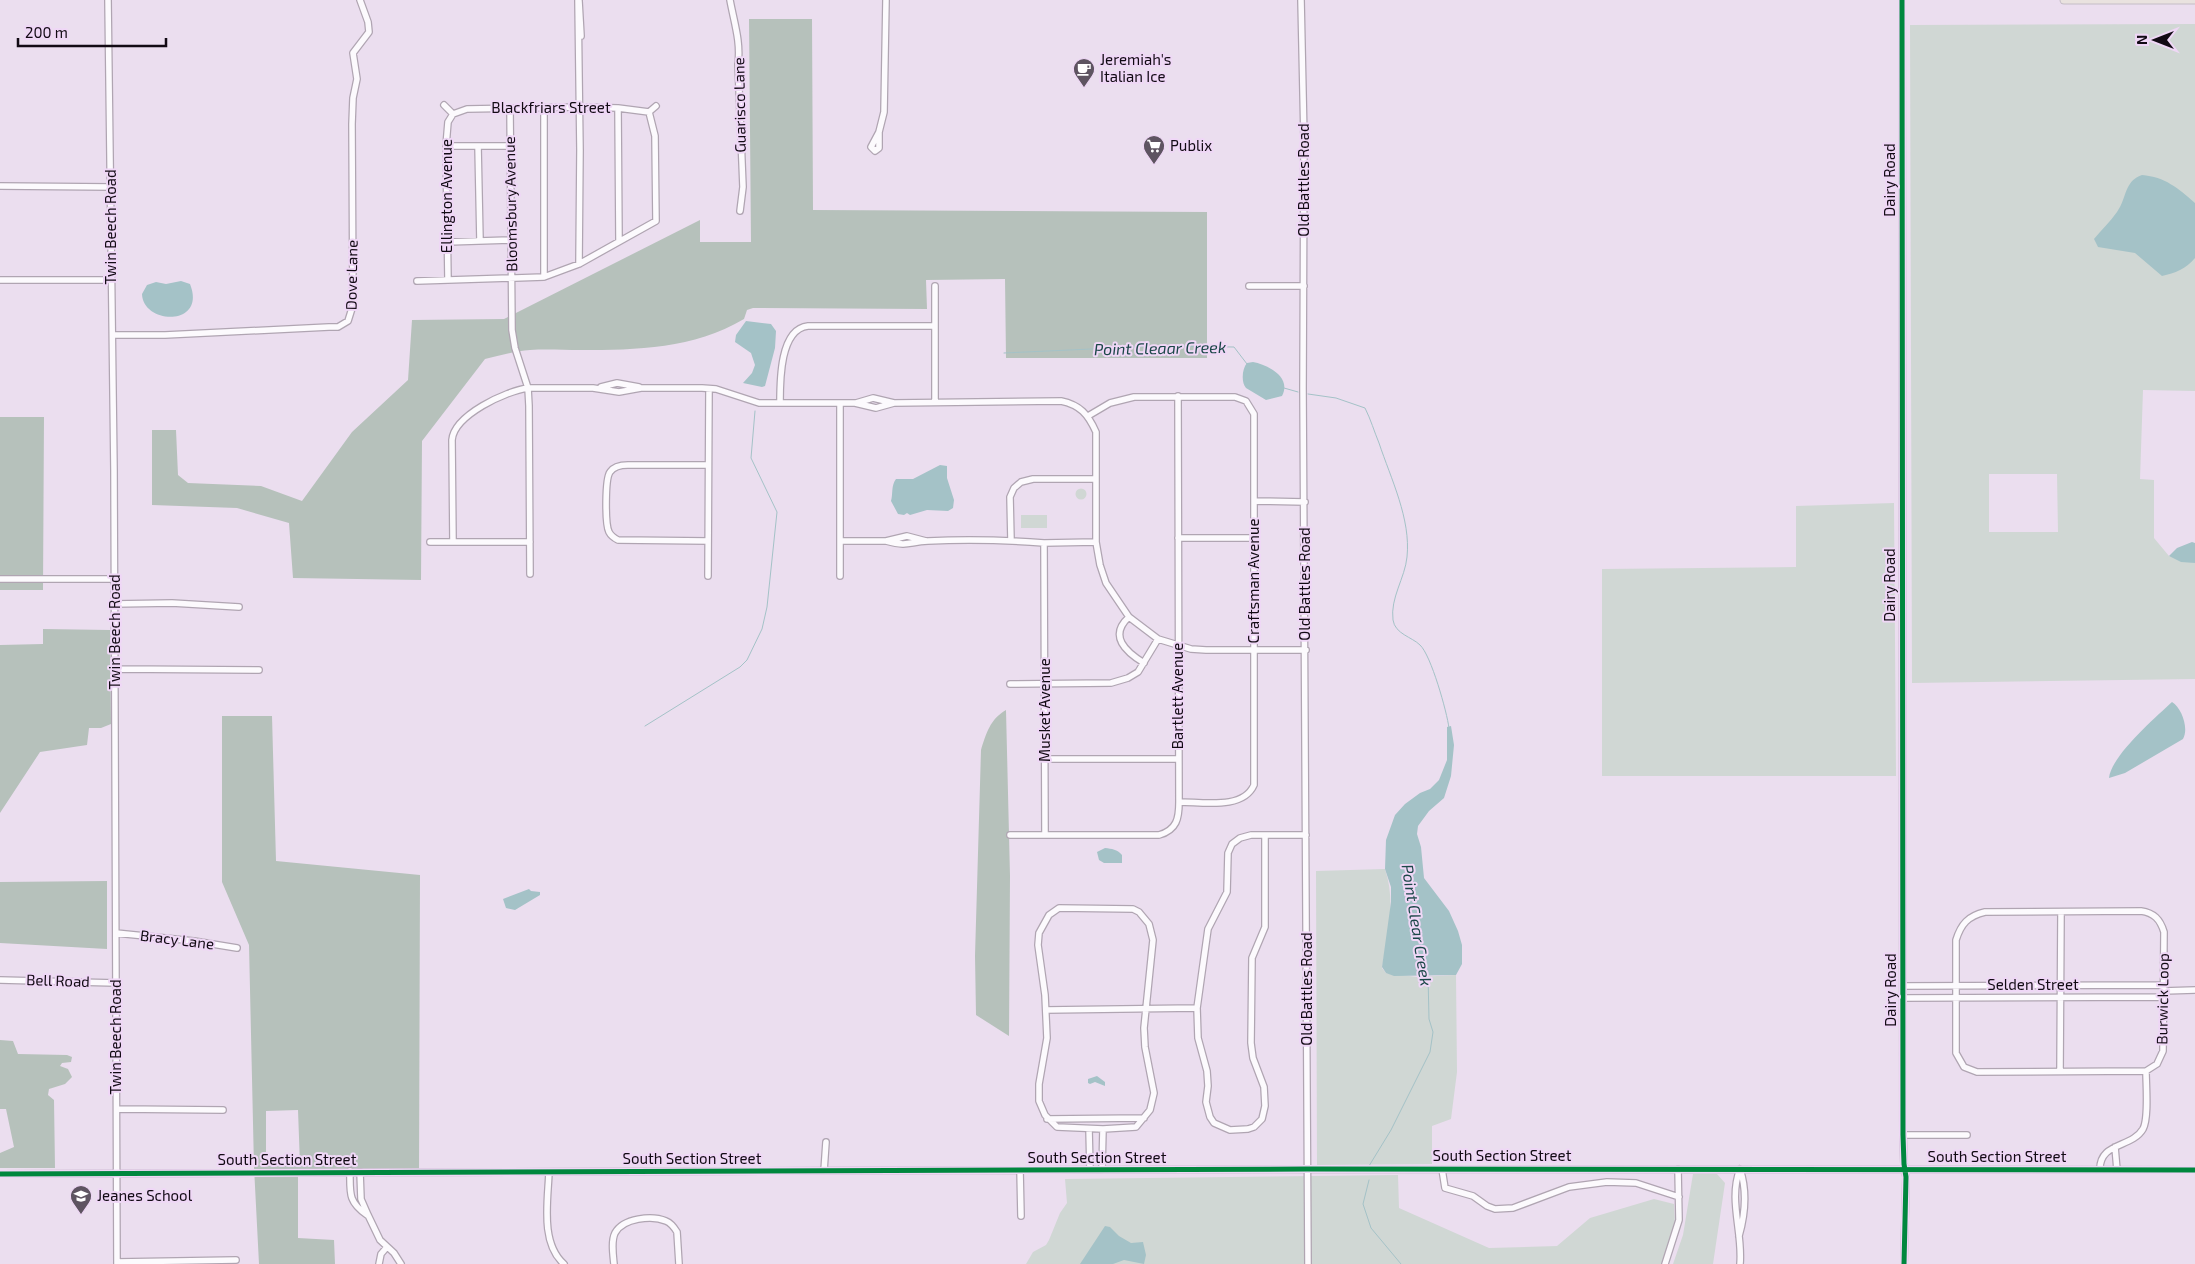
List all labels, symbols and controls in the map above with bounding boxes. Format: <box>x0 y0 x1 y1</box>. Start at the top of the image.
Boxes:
scale bar <box>18 15 165 47</box>
north arrow <box>2130 15 2180 65</box>
text: 200 m <box>25 23 68 41</box>
text: N <box>2133 35 2150 45</box>
place label: Jeremiah's Italian Ice <box>1100 50 1171 85</box>
street label: Guarisco Lane <box>729 57 749 153</box>
cafe icon: Jeremiah's Italian Ice <box>1072 57 1096 88</box>
street label: Blackfriars Street <box>491 98 611 116</box>
street label: Old Battles Road <box>1294 123 1312 237</box>
supermarket icon: Publix <box>1142 134 1166 165</box>
street label: Bloomsbury Avenue <box>500 136 520 272</box>
place label: Publix <box>1170 136 1212 154</box>
street label: Ellington Avenue <box>437 139 455 253</box>
street label: Dairy Road <box>1880 143 1898 217</box>
street label: Twin Beech Road <box>101 169 119 285</box>
street label: Dove Lane <box>341 240 361 310</box>
water label: Point Cleaar Creek <box>1094 337 1226 358</box>
street label: Craftsman Avenue <box>1244 518 1262 644</box>
street label: Old Battles Road <box>1295 527 1313 641</box>
street label: Dairy Road <box>1880 548 1898 622</box>
street label: Twin Beech Road <box>105 574 123 690</box>
street label: Bartlett Avenue <box>1168 643 1186 749</box>
street label: Musket Avenue <box>1035 658 1053 762</box>
water label: Point Clear Creek <box>1398 863 1437 987</box>
street label: Bracy Lane <box>139 926 215 952</box>
street label: Old Battles Road <box>1297 932 1315 1046</box>
street label: Dairy Road <box>1881 953 1899 1027</box>
street label: Burwick Loop <box>2152 953 2172 1045</box>
street label: Bell Road <box>26 970 90 990</box>
street label: Selden Street <box>1987 975 2079 993</box>
street label: Twin Beech Road <box>106 979 124 1095</box>
street label: South Section Street <box>1433 1146 1572 1164</box>
street label: South Section Street <box>1928 1147 2067 1165</box>
street label: South Section Street <box>1028 1148 1167 1166</box>
street label: South Section Street <box>623 1149 762 1167</box>
street label: South Section Street <box>218 1150 357 1168</box>
school or university icon: Jeanes School <box>69 1184 93 1215</box>
place label: Jeanes School <box>97 1186 193 1204</box>

